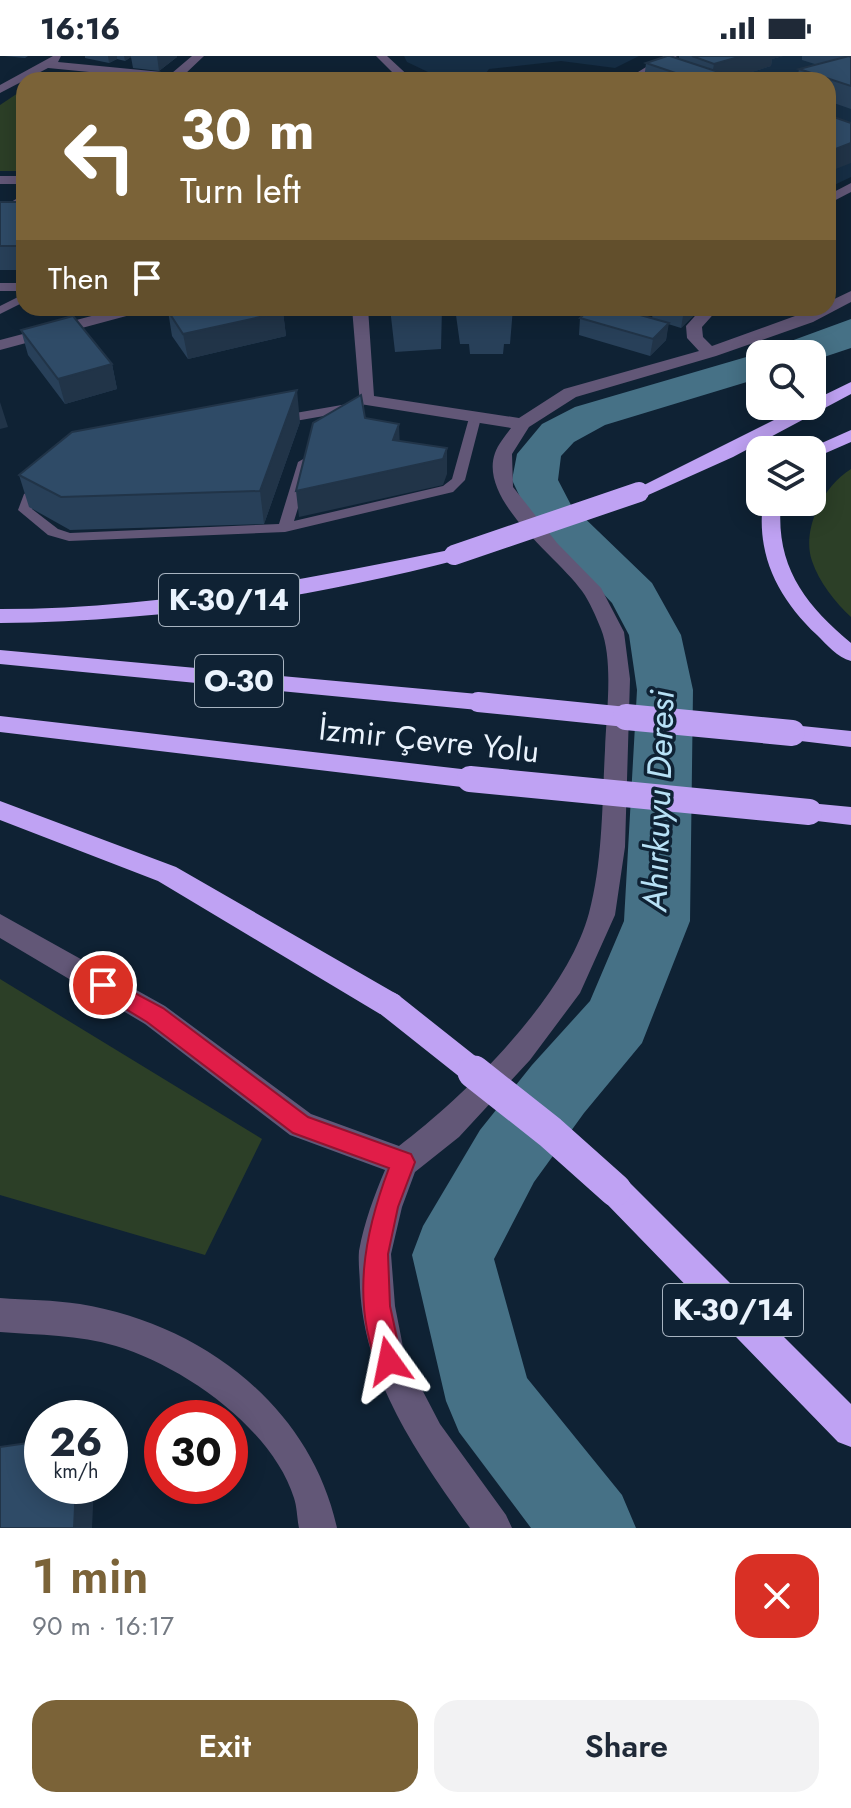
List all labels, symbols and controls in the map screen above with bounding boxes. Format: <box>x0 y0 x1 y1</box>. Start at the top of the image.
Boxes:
text: 16:16 <box>40 7 120 50</box>
text: 30 m <box>180 89 315 170</box>
icon: left <box>48 104 152 208</box>
text: Turn left <box>180 164 301 216</box>
icon: arrive <box>125 256 169 300</box>
text: Then <box>48 257 109 300</box>
map controls <box>746 340 826 516</box>
button: search <box>746 340 826 420</box>
button: layers <box>746 436 826 516</box>
road number: K-30/14 <box>159 574 299 626</box>
road number: O-30 <box>195 655 283 707</box>
water label: Ahırkuyu Deresi <box>630 688 687 914</box>
street label: İzmir Çevre Yolu <box>317 706 541 774</box>
pin <box>69 951 137 1019</box>
icon: arrive <box>81 963 125 1007</box>
road number: K-30/14 <box>663 1284 803 1336</box>
position arrow <box>347 1319 431 1403</box>
speed limit sign: 30 <box>144 1400 248 1504</box>
text: 26 <box>50 1413 103 1471</box>
text: km/h <box>53 1457 99 1486</box>
text: 1 min <box>32 1542 149 1611</box>
button: close <box>735 1554 819 1638</box>
text: 90 m · 16:17 <box>32 1607 174 1645</box>
button: Exit <box>32 1700 418 1792</box>
button: Share <box>434 1700 819 1792</box>

